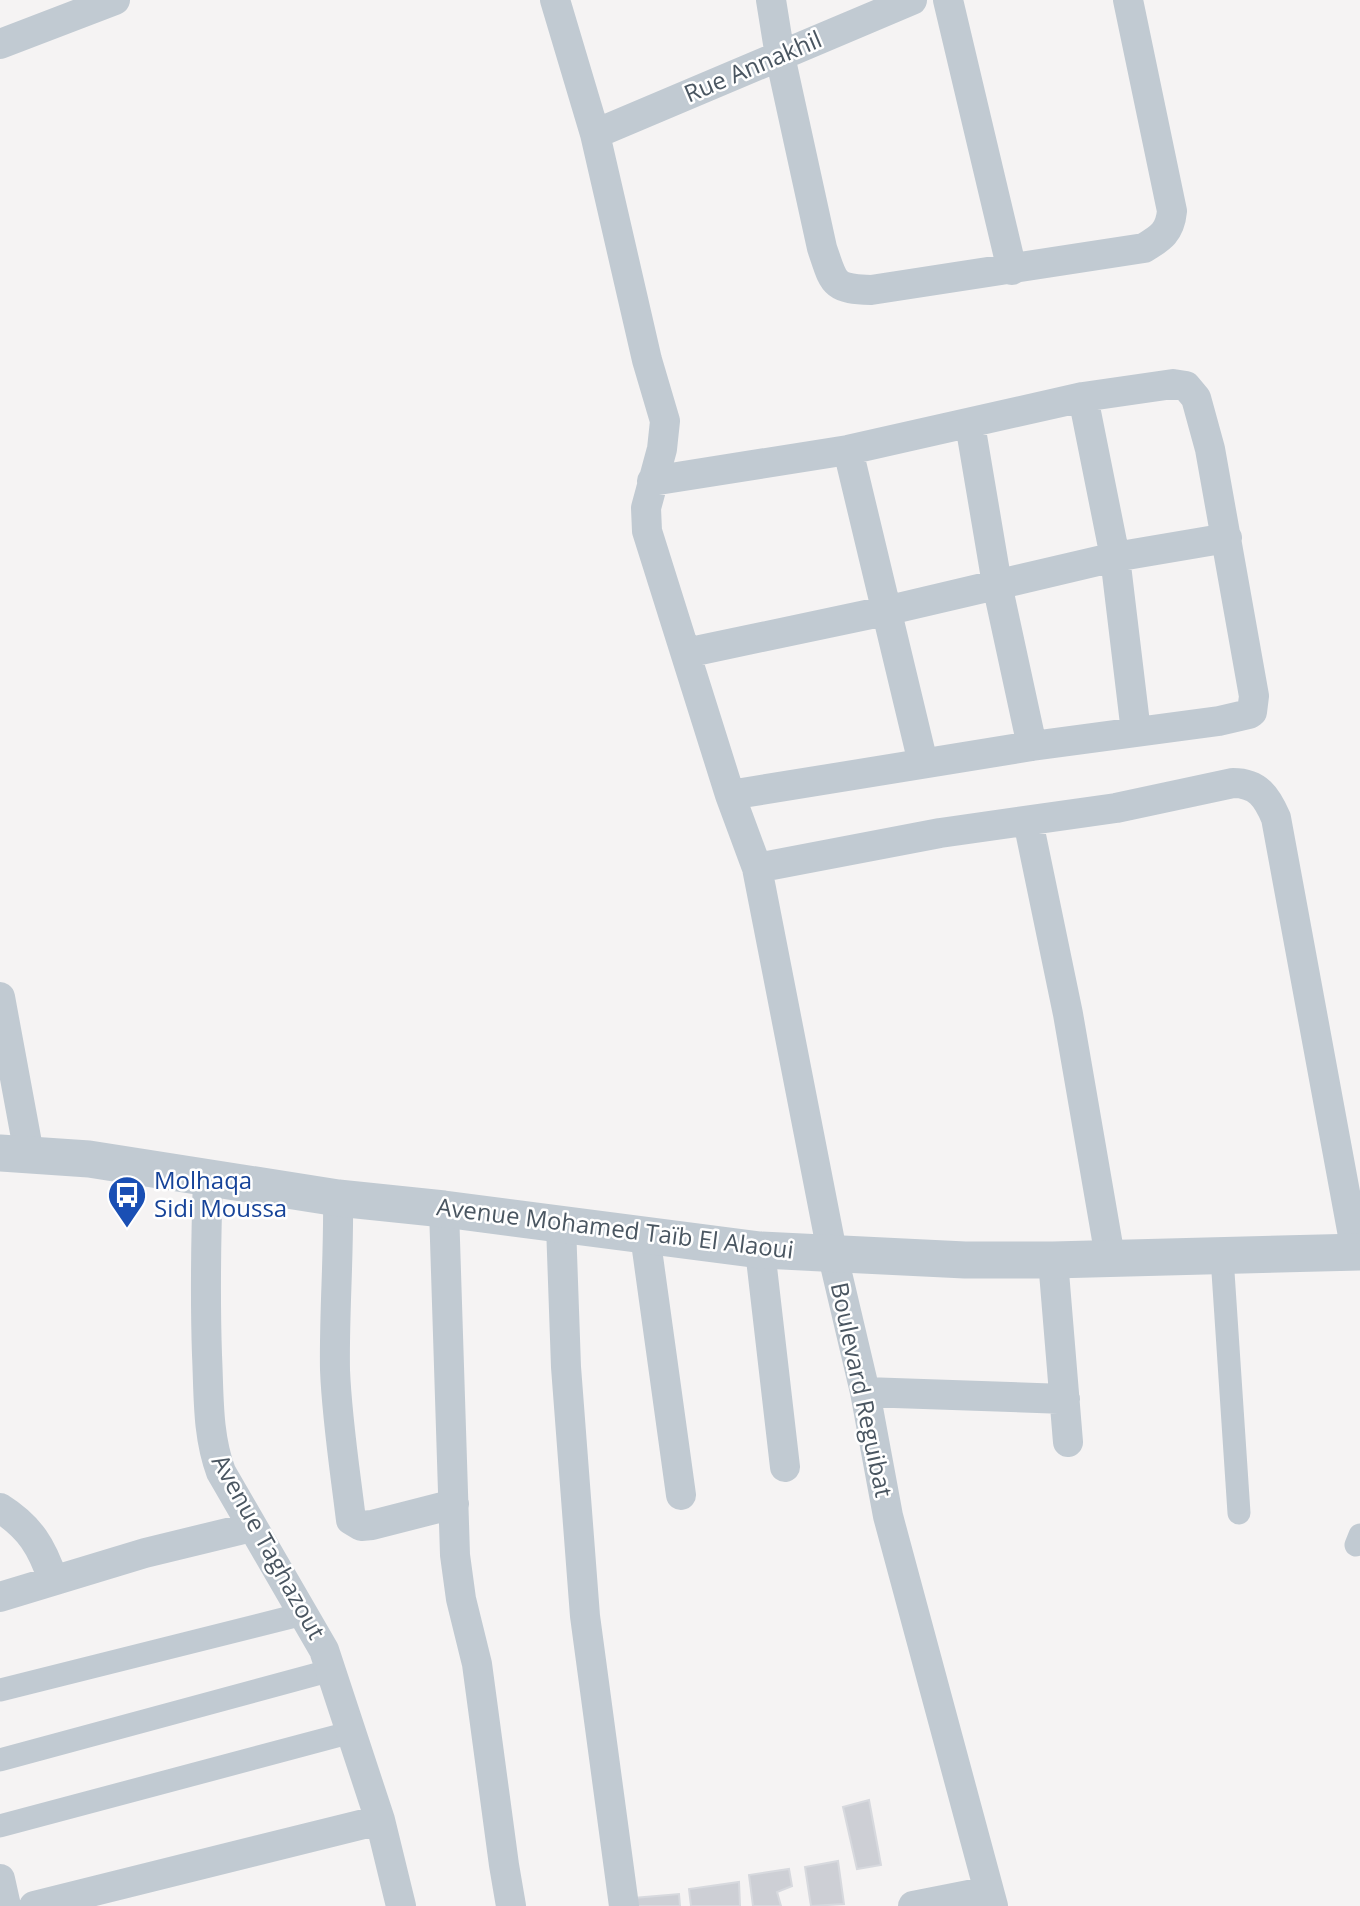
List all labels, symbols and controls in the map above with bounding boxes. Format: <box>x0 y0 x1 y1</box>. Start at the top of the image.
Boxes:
street label: Rue Annakhil <box>678 22 826 109</box>
place label: Molhaqa Sidi Moussa <box>154 1163 287 1224</box>
bus stop icon: Molhaqa Sidi Moussa <box>106 1174 148 1229</box>
street label: Avenue Mohamed Taïb El Alaoui <box>435 1189 796 1266</box>
street label: Boulevard Reguibat <box>824 1279 901 1500</box>
street label: Avenue Taghazout <box>205 1448 334 1645</box>

